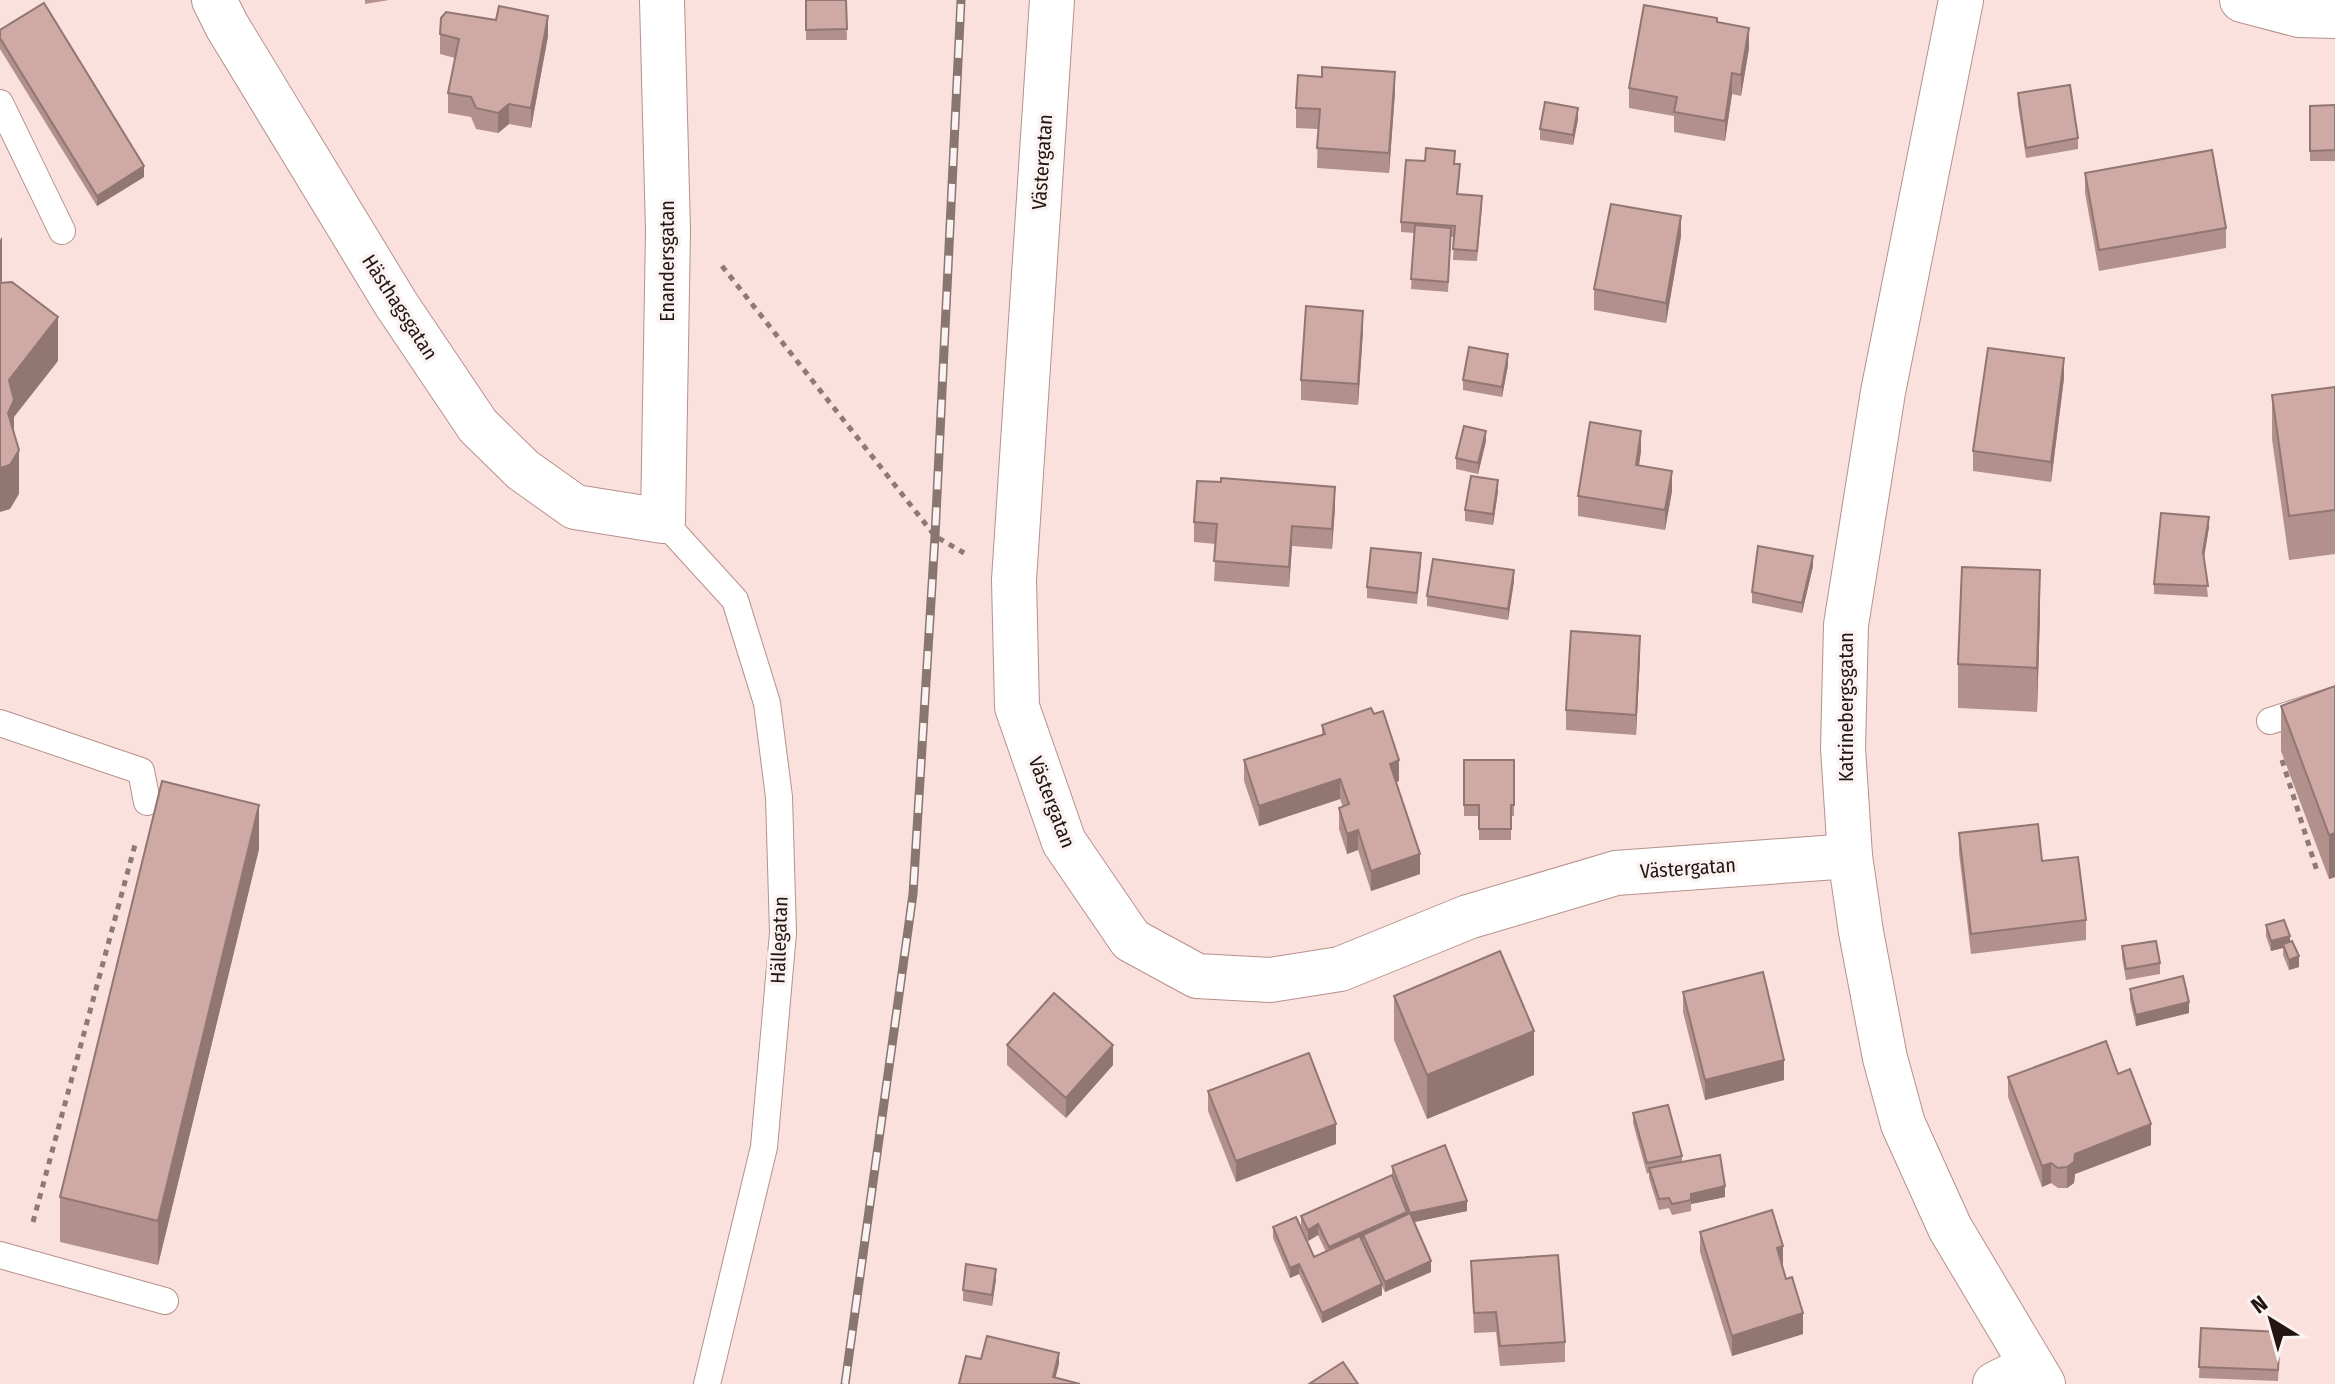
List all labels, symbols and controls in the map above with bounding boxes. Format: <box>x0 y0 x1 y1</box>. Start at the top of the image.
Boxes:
street label: Västergatan <box>1027 113 1057 211</box>
street label: Enandersgatan <box>655 200 679 322</box>
street label: Hästhagsgatan <box>357 250 443 364</box>
street label: Katrinebergsgatan <box>1834 632 1858 782</box>
street label: Västergatan <box>1024 753 1080 851</box>
street label: Västergatan <box>1639 853 1737 883</box>
street label: Hällegatan <box>765 896 793 984</box>
north arrow <box>2231 1280 2311 1360</box>
text: N <box>2246 1290 2273 1319</box>

